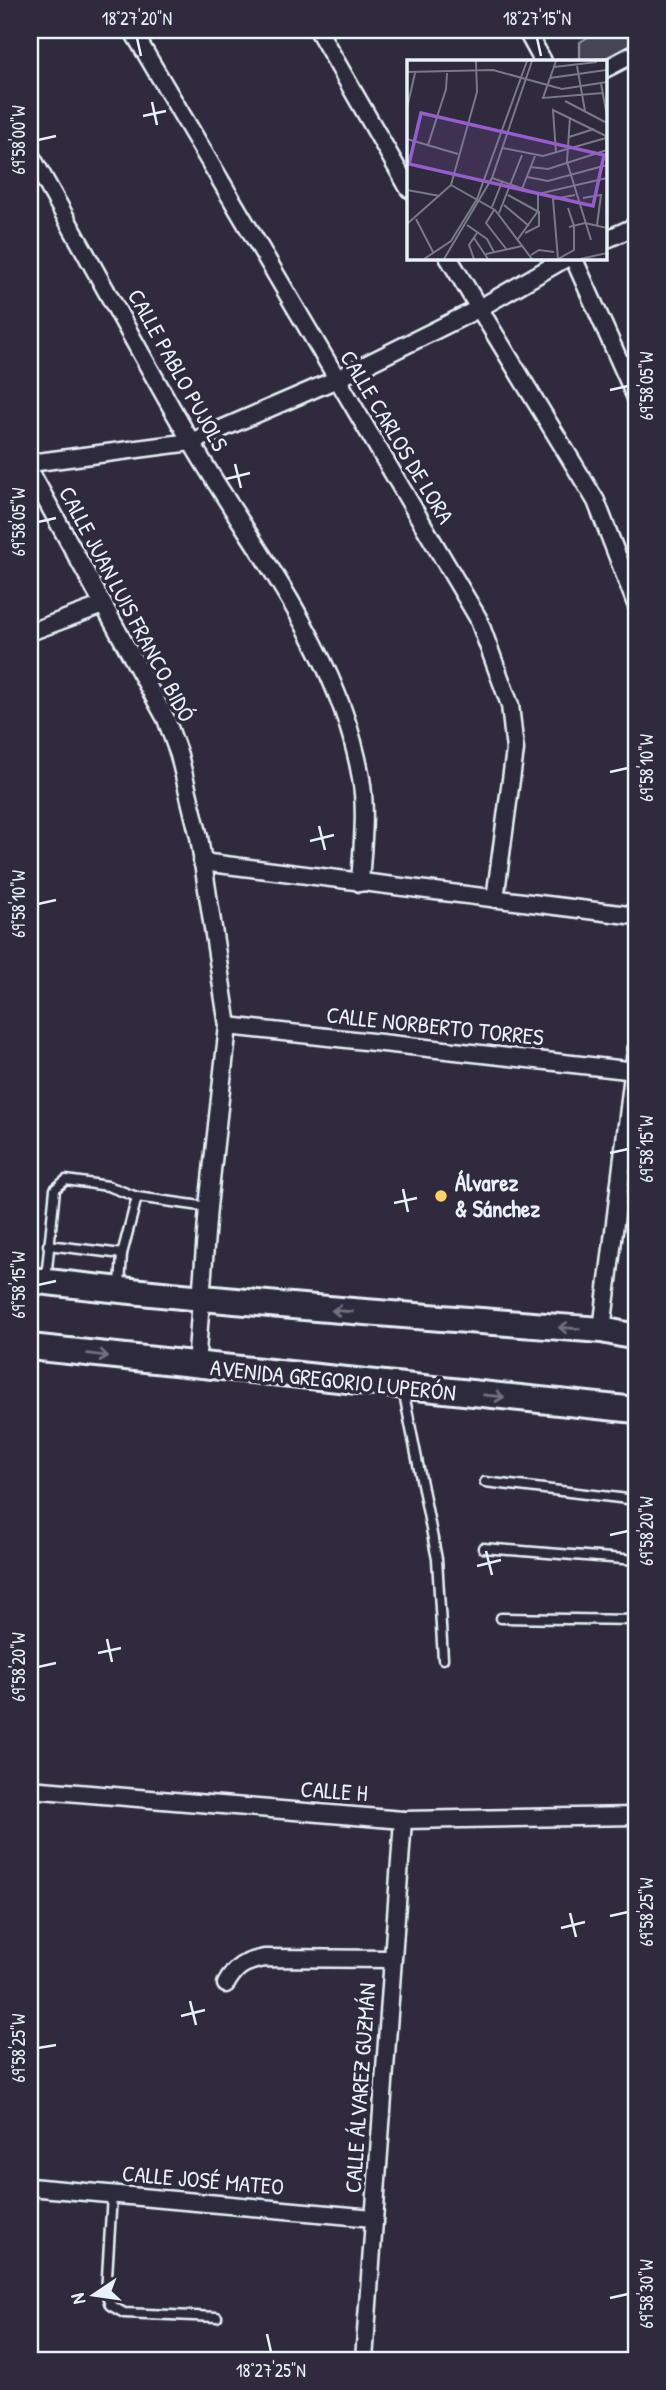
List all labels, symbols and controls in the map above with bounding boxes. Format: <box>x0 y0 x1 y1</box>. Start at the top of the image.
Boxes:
text: 18°27'20"N <box>102 6 172 31</box>
text: 18°27'15"N <box>503 6 571 31</box>
inset map <box>407 60 606 259</box>
text: 69°58'00"W <box>6 106 31 175</box>
street label: CALLE PABLO PUJOLS <box>121 283 236 457</box>
street label: CALLE CARLOS DE LORA <box>333 344 462 529</box>
text: 69°58'05"W <box>634 352 659 420</box>
street label: CALLE JUAN LUIS FRANCO BIDÓ <box>52 480 203 727</box>
text: 69°58'05"W <box>6 488 31 556</box>
text: 69°58'10"W <box>634 734 659 802</box>
text: 69°58'10"W <box>6 870 31 938</box>
street label: CALLE NORBERTO TORRES <box>325 999 546 1052</box>
text: 69°58'15"W <box>634 1115 659 1183</box>
place label: Álvarez & Sánchez <box>455 1167 540 1224</box>
marker: Álvarez & Sánchez <box>433 1188 449 1204</box>
text: 69°58'15"W <box>6 1251 31 1319</box>
one-way arrow <box>331 1304 354 1317</box>
one-way arrow <box>558 1321 581 1334</box>
one-way arrow <box>86 1348 108 1361</box>
street label: AVENIDA GREGORIO LUPERÓN <box>209 1351 457 1408</box>
one-way arrow <box>483 1389 505 1402</box>
text: 69°58'20"W <box>634 1496 659 1566</box>
text: 69°58'20"W <box>6 1632 31 1702</box>
street label: CALLE H <box>299 1773 369 1808</box>
text: 69°58'25"W <box>634 1878 659 1946</box>
street label: CALLE ÁLVAREZ GUZMÁN <box>337 1982 382 2194</box>
text: 69°58'25"W <box>6 2014 31 2082</box>
street label: CALLE JOSÉ MATEO <box>121 2157 285 2202</box>
north arrow <box>60 2260 130 2330</box>
text: 69°58'30"W <box>634 2260 659 2329</box>
text: N <box>64 2291 91 2307</box>
text: 18°27'25"N <box>236 2358 306 2383</box>

